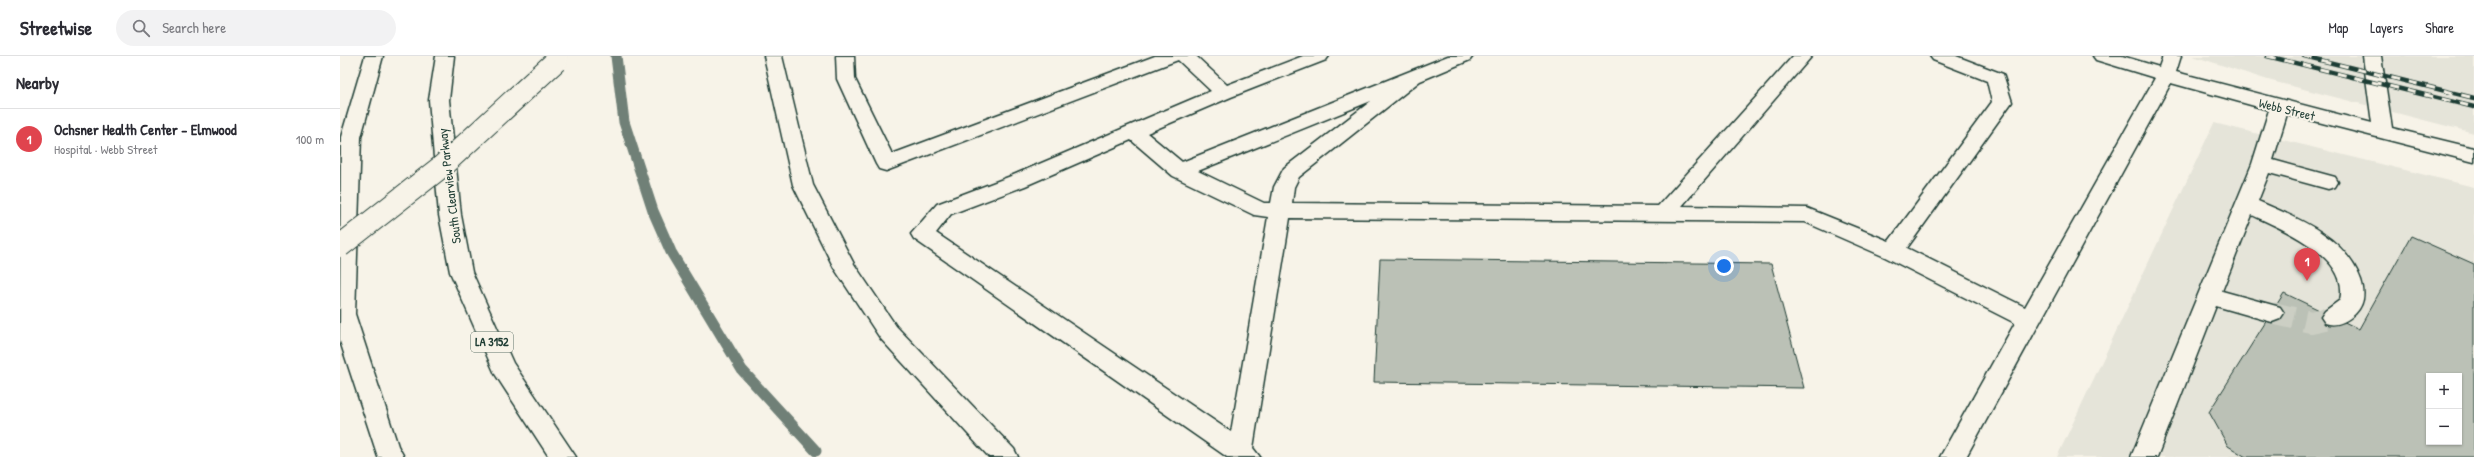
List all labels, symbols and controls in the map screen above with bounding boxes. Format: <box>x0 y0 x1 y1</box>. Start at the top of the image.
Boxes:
search box <box>116 10 396 46</box>
text: Streetwise <box>20 15 92 41</box>
icon: search <box>130 17 152 39</box>
text: Search here <box>162 17 226 38</box>
text: Map <box>2328 18 2348 37</box>
text: Layers <box>2370 18 2403 37</box>
text: Share <box>2425 18 2454 37</box>
text: Nearby <box>16 71 59 94</box>
street label: Webb Street <box>2257 93 2317 125</box>
text: Ochsner Health Center - Elmwood <box>54 119 237 140</box>
street label: South Clearview Parkway <box>433 127 465 245</box>
text: 1 <box>27 130 31 148</box>
text: 100 m <box>296 130 324 148</box>
text: Hospital · Webb Street <box>54 140 158 158</box>
pin: 1 <box>2294 248 2320 281</box>
your location <box>1714 256 1734 276</box>
road number: LA 3152 <box>471 332 513 352</box>
map controls <box>2426 373 2462 445</box>
button: + <box>2426 373 2462 409</box>
button: − <box>2426 409 2462 445</box>

